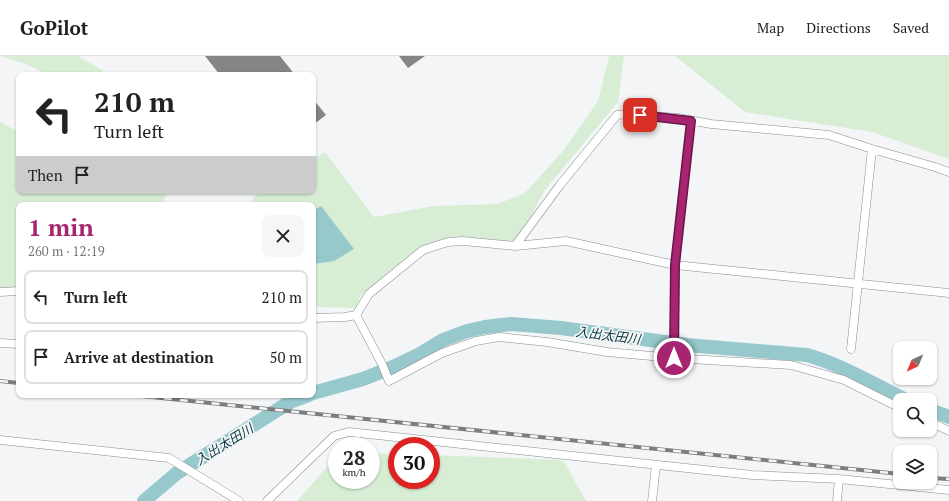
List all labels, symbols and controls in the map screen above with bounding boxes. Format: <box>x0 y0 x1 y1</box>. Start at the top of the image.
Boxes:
text: GoPilot <box>20 15 88 40</box>
text: Map <box>757 18 784 37</box>
text: Directions <box>806 18 871 37</box>
text: Saved <box>893 18 929 37</box>
text: 210 m <box>94 83 175 120</box>
icon: left <box>28 88 80 140</box>
pin <box>623 98 657 132</box>
icon: arrive <box>629 104 651 126</box>
text: Turn left <box>94 119 164 143</box>
icon: arrive <box>71 164 93 186</box>
text: Then <box>28 165 63 185</box>
text: 1 min <box>28 211 94 243</box>
button: close <box>262 215 304 257</box>
text: 260 m · 12:19 <box>28 242 105 260</box>
icon: left <box>30 286 52 308</box>
text: Turn left <box>64 287 128 307</box>
text: 210 m <box>261 287 302 307</box>
water label: 入出太田川 <box>575 322 643 348</box>
position arrow <box>653 337 695 379</box>
north arrow <box>893 341 937 385</box>
map controls <box>893 341 937 489</box>
icon: arrive <box>30 346 52 368</box>
text: Arrive at destination <box>64 347 214 367</box>
text: 50 m <box>269 347 302 367</box>
button: search <box>893 393 937 437</box>
water label: 入出太田川 <box>192 418 258 469</box>
speed limit sign: 30 <box>388 437 440 489</box>
text: 28 <box>343 444 365 471</box>
button: layers <box>893 445 937 489</box>
text: km/h <box>342 466 366 479</box>

